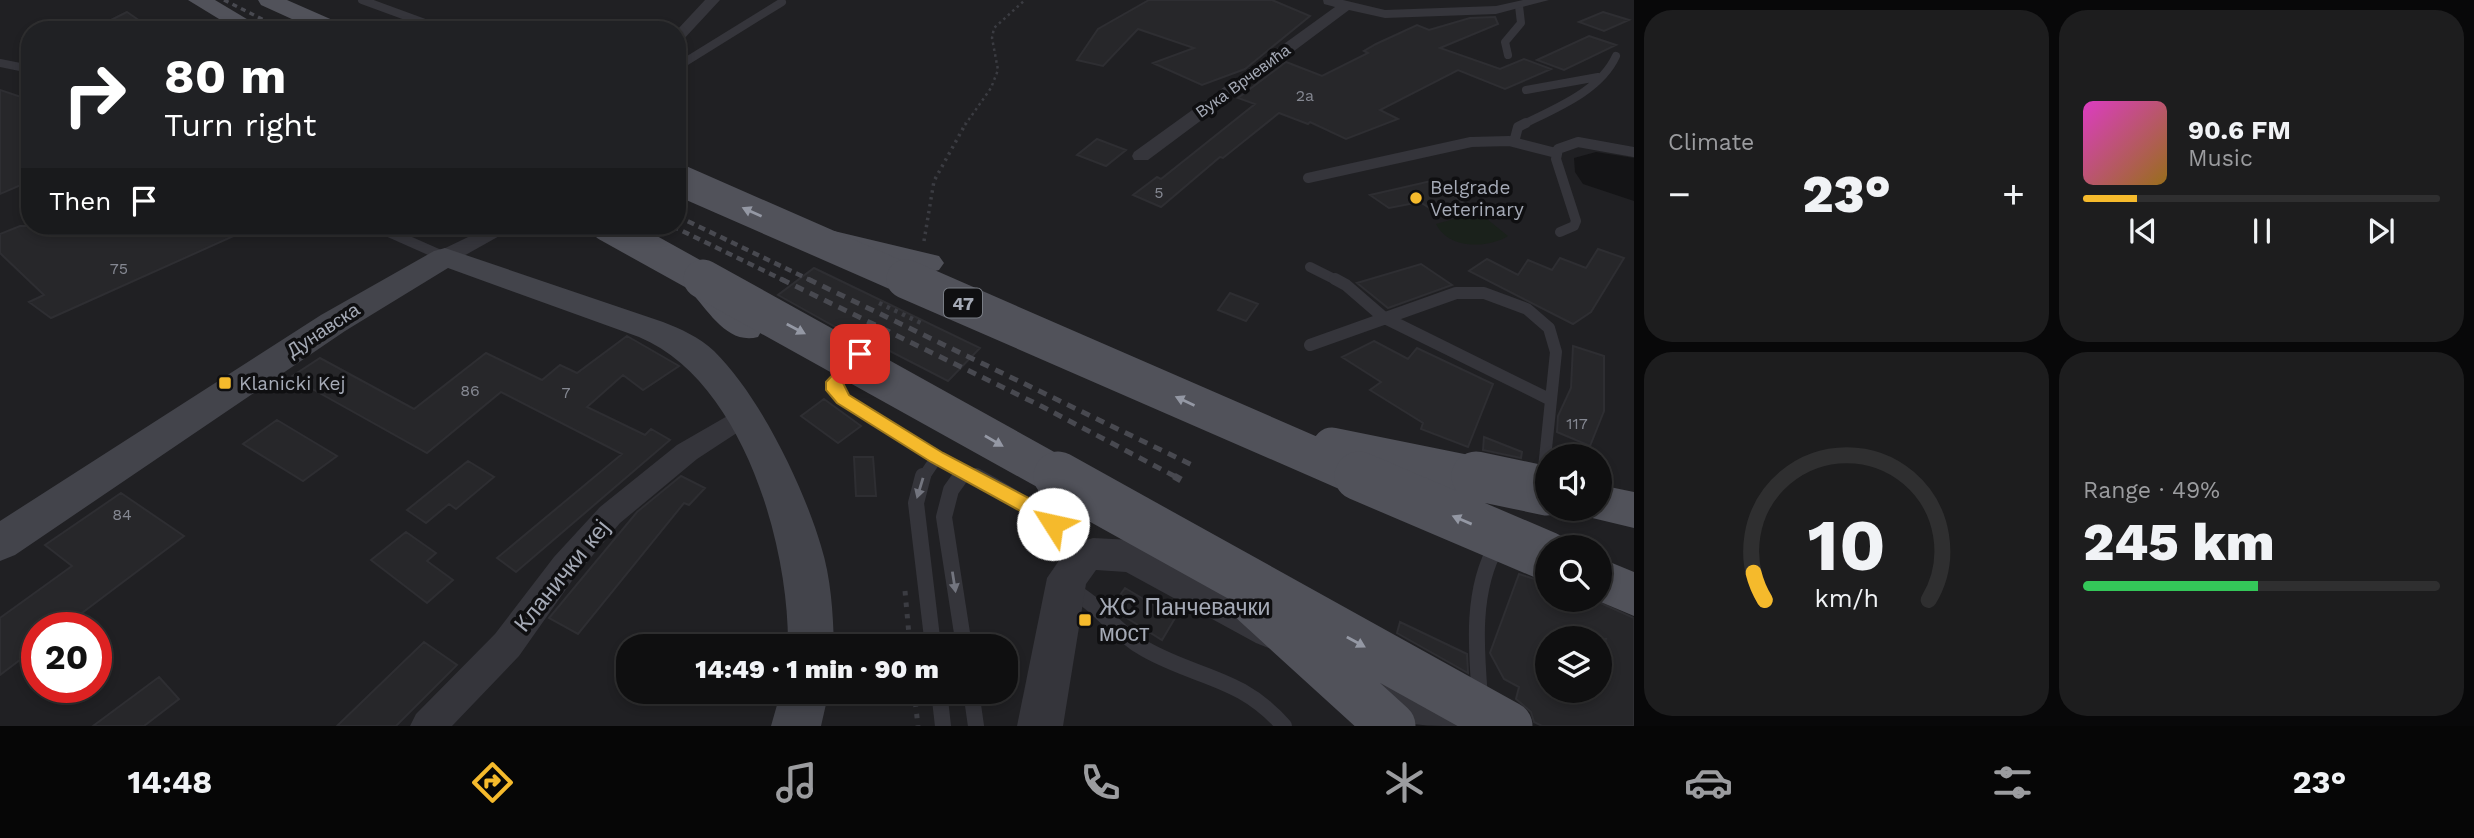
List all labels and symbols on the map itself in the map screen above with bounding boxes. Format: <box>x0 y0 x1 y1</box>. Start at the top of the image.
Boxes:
street label: Вука Врчевића <box>1192 40 1294 122</box>
house number: 2a <box>1296 86 1314 105</box>
place label: Belgrade Veterinary <box>1430 176 1524 221</box>
house number: 5 <box>1154 183 1164 202</box>
marker: Belgrade Veterinary <box>1408 190 1424 206</box>
one-way arrow <box>742 206 763 217</box>
house number: 75 <box>110 259 128 278</box>
road number: 47 <box>944 288 982 318</box>
street label: Дунавска <box>282 298 364 362</box>
one-way arrow <box>786 323 805 335</box>
pin <box>830 324 890 384</box>
place label: Klanicki Kej <box>239 372 345 395</box>
marker: Klanicki Kej <box>217 375 233 391</box>
house number: 86 <box>460 381 480 400</box>
house number: 7 <box>562 383 571 402</box>
one-way arrow <box>1175 395 1195 407</box>
house number: 117 <box>1566 414 1588 433</box>
one-way arrow <box>984 435 1003 447</box>
one-way arrow <box>914 477 924 498</box>
position arrow <box>1016 487 1090 561</box>
house number: 84 <box>112 505 132 524</box>
one-way arrow <box>1451 514 1472 525</box>
street label: Кланички кеј <box>509 515 615 637</box>
one-way arrow <box>949 571 960 593</box>
place label: ЖС Панчевачки мост <box>1099 594 1270 647</box>
speed limit sign: 20 <box>21 612 112 703</box>
marker: ЖС Панчевачки мост <box>1077 612 1093 628</box>
one-way arrow <box>1346 636 1366 648</box>

